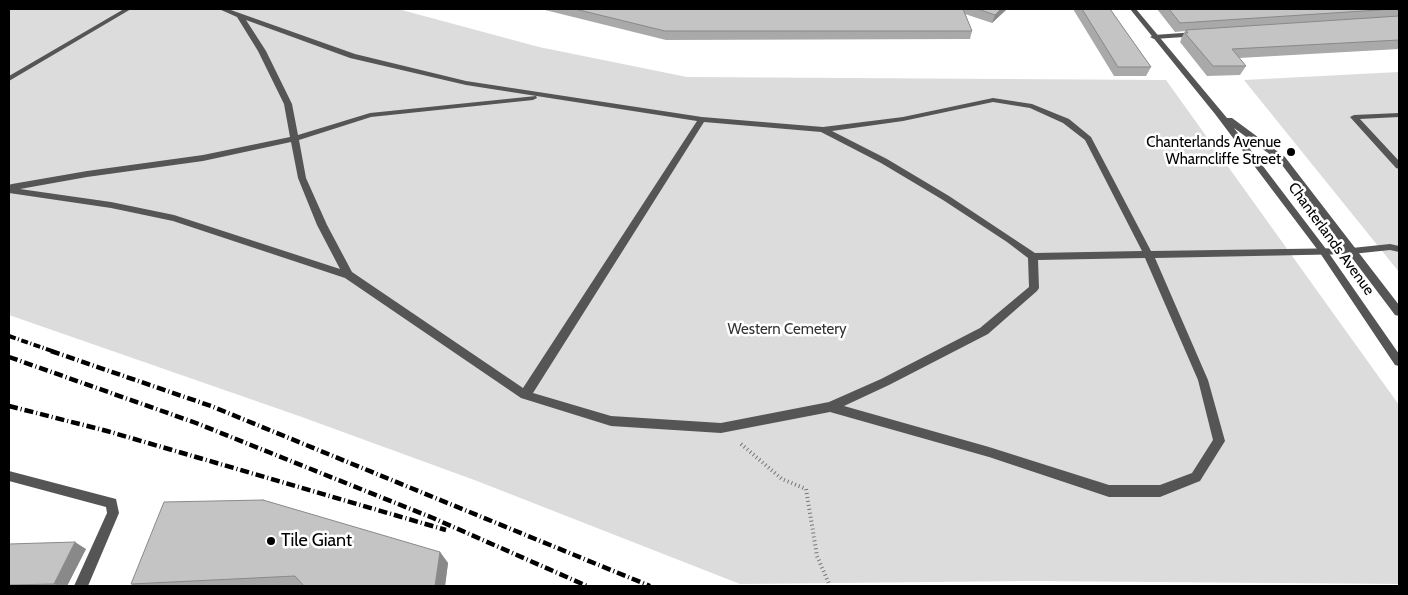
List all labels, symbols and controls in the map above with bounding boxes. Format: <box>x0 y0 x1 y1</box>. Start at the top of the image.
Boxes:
place label: Chanterlands Avenue Wharncliffe Street <box>1146 134 1281 169</box>
marker: Chanterlands Avenue Wharncliffe Street <box>1285 146 1297 158</box>
street label: Chanterlands Avenue <box>1284 179 1378 299</box>
park label: Western Cemetery <box>727 321 847 339</box>
place label: Tile Giant <box>281 530 352 552</box>
marker: Tile Giant <box>265 535 277 547</box>

